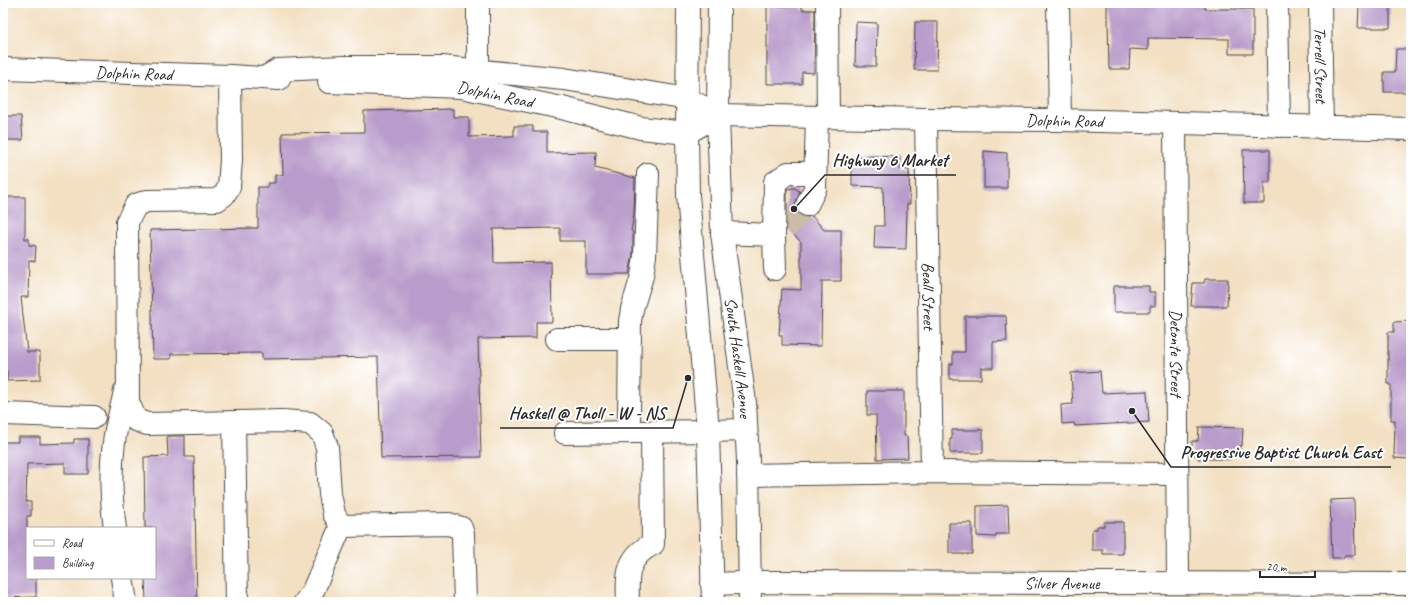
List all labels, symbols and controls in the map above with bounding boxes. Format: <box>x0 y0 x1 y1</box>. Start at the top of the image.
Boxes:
street label: Terrell Street <box>1309 27 1332 106</box>
street label: Dolphin Road <box>95 62 176 85</box>
street label: Dolphin Road <box>455 76 538 113</box>
street label: Dolphin Road <box>1026 110 1107 132</box>
callout: Highway 6 Market <box>825 145 956 175</box>
text: Highway 6 Market <box>832 149 951 171</box>
street label: Beall Street <box>917 262 940 332</box>
street label: South Haskell Avenue <box>720 296 756 420</box>
street label: Detonte Street <box>1165 309 1187 399</box>
callout: Haskell @ Tholl - W - NS <box>500 398 673 428</box>
text: Haskell @ Tholl - W - NS <box>509 402 668 424</box>
callout: Progressive Baptist Church East <box>1171 437 1391 467</box>
text: Progressive Baptist Church East <box>1180 441 1384 463</box>
legend <box>26 527 156 579</box>
text: Road <box>62 535 84 551</box>
scale bar <box>1260 553 1315 579</box>
text: Building <box>62 555 94 571</box>
text: 20 m <box>1266 559 1288 575</box>
street label: Silver Avenue <box>1024 573 1101 594</box>

